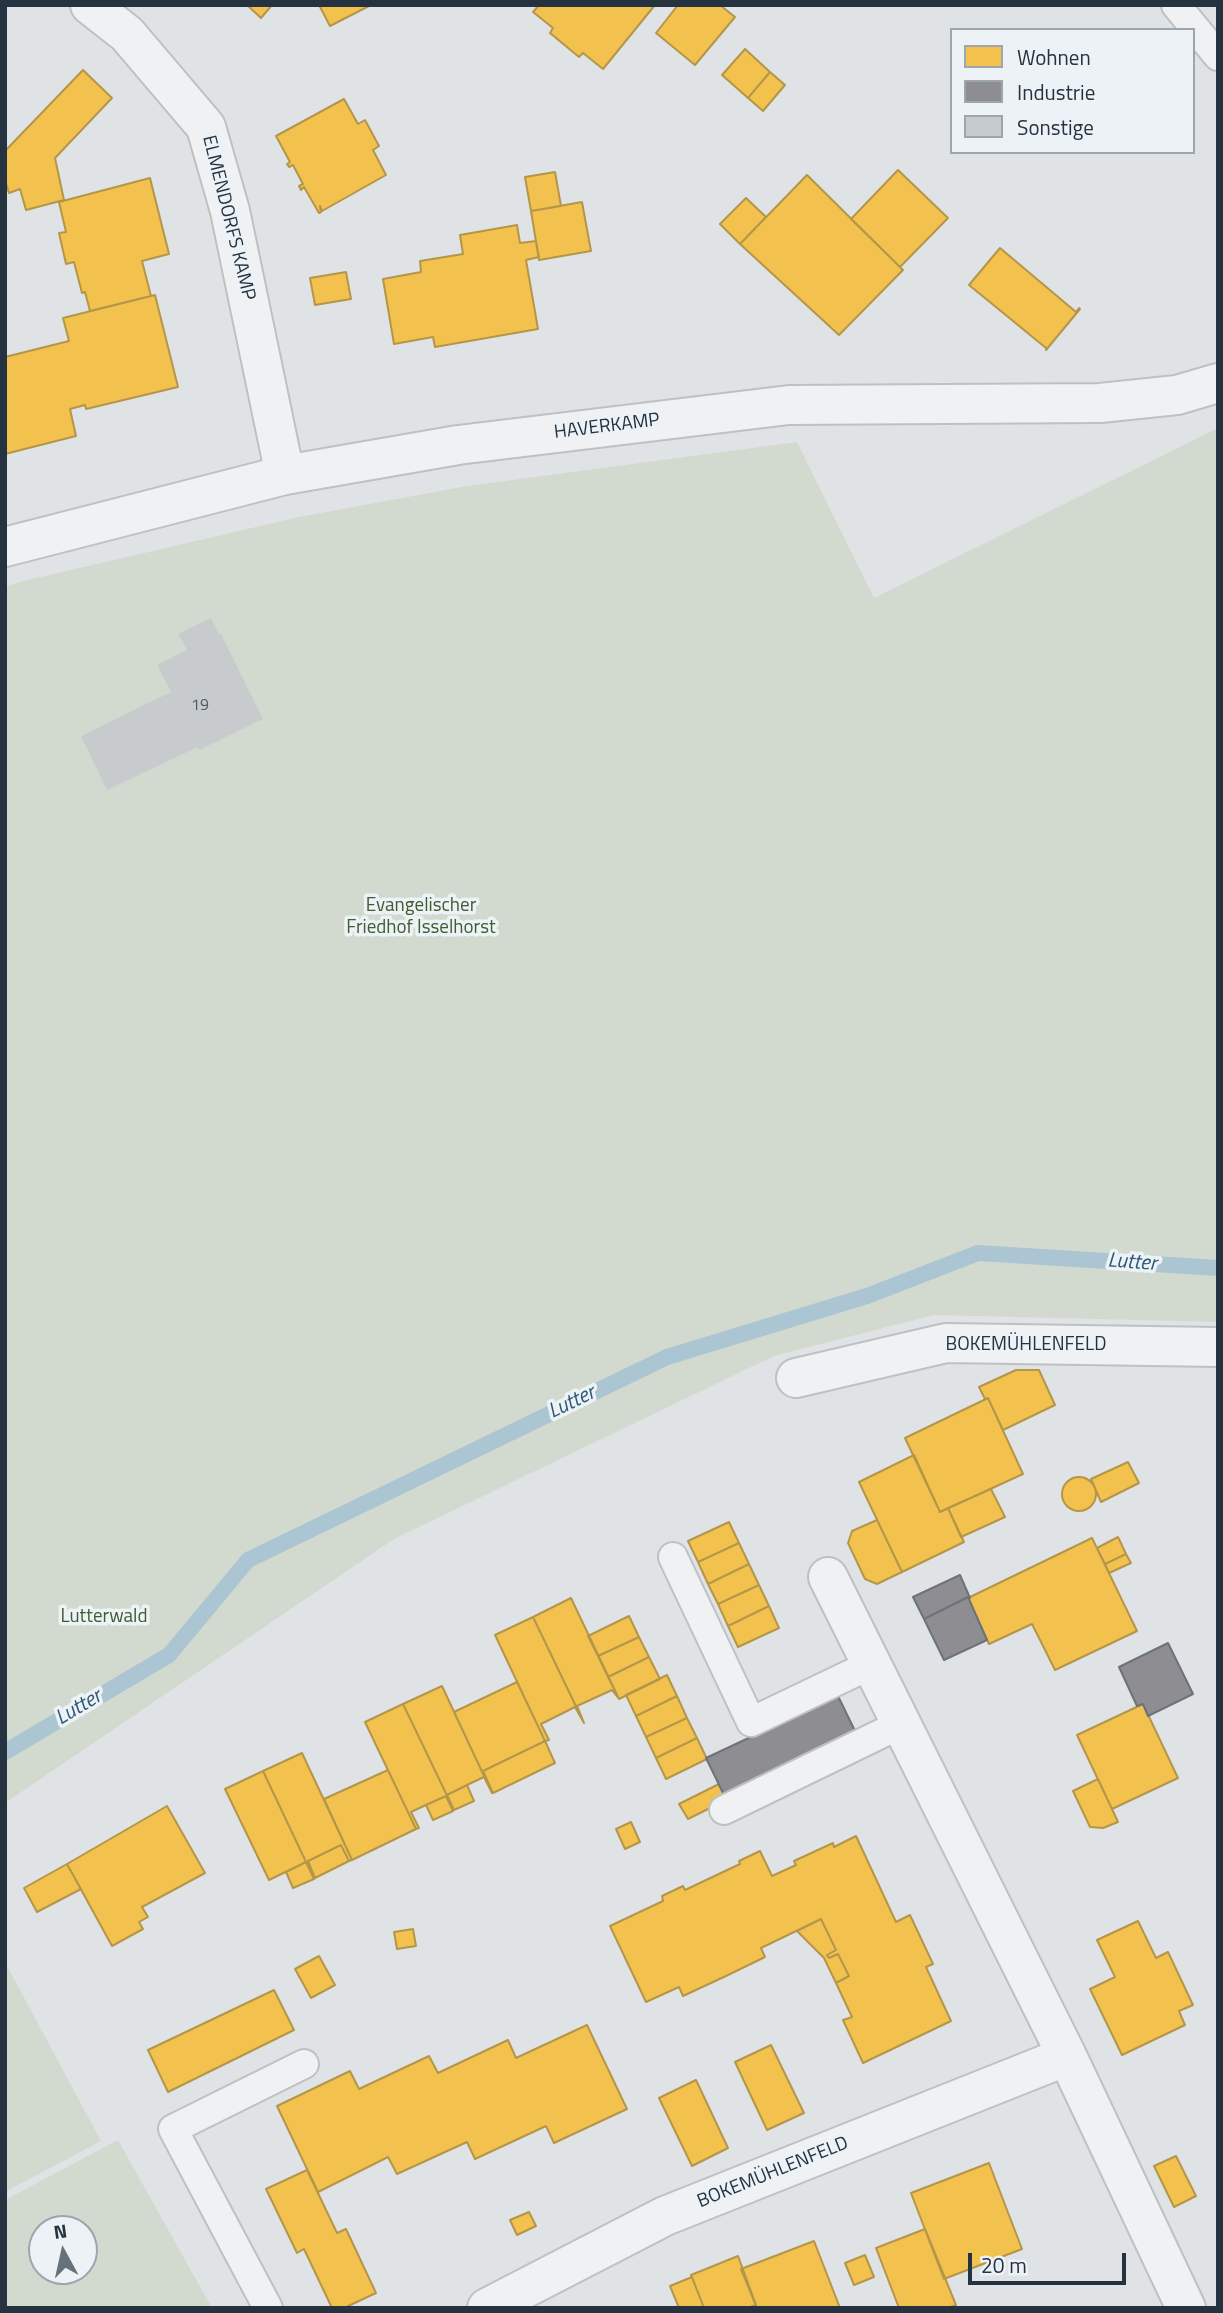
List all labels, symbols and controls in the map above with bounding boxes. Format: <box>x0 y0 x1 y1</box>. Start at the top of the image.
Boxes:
legend <box>950 28 1195 154</box>
text: Wohnen <box>1017 41 1091 73</box>
text: Industrie <box>1017 76 1095 108</box>
text: Sonstige <box>1017 111 1094 143</box>
street label: ELMENDORFS KAMP <box>196 133 260 303</box>
street label: HAVERKAMP <box>553 409 661 445</box>
house number: 19 <box>191 696 209 716</box>
park label: Evangelischer Friedhof Isselhorst <box>346 895 496 939</box>
water label: Lutter <box>1107 1249 1157 1277</box>
street label: BOKEMÜHLENFELD <box>946 1334 1106 1356</box>
water label: Lutter <box>544 1381 600 1425</box>
park label: Lutterwald <box>61 1606 147 1628</box>
water label: Lutter <box>51 1685 107 1731</box>
street label: BOKEMÜHLENFELD <box>694 2132 852 2214</box>
north arrow <box>28 2215 98 2285</box>
text: N <box>52 2215 69 2246</box>
scale bar <box>971 2240 1128 2284</box>
text: 20 m <box>981 2249 1027 2281</box>

